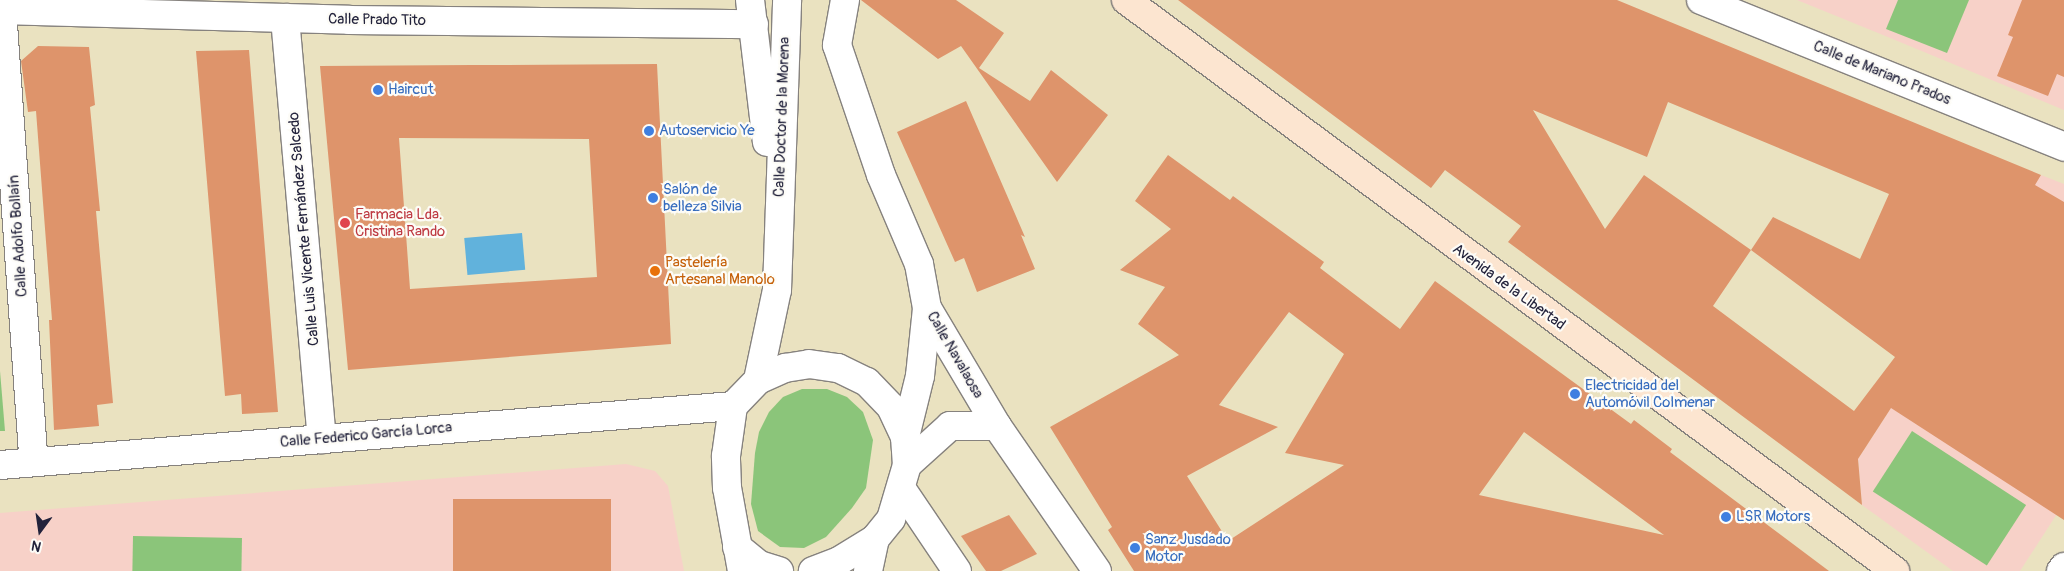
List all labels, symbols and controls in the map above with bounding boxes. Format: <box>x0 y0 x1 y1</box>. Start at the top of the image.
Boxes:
street label: Calle Prado Tito <box>328 10 426 30</box>
street label: Calle Doctor de la Morena <box>770 37 794 197</box>
street label: Calle de Mariano Prados <box>1811 37 1953 109</box>
place label: Haircut <box>388 81 434 99</box>
marker: Haircut <box>372 84 384 96</box>
street label: Calle Luis Vicente Fernández Salcedo <box>285 111 323 347</box>
place label: Autoservicio Ye <box>659 122 755 140</box>
marker: Autoservicio Ye <box>643 125 655 137</box>
street label: Calle Adolfo Bollaín <box>5 174 31 298</box>
place label: Salón de belleza Silvia <box>663 180 742 215</box>
marker: Salón de belleza Silvia <box>647 192 659 204</box>
place label: Farmacia Lda. Cristina Rando <box>355 205 445 240</box>
marker: Farmacia Lda. Cristina Rando <box>339 217 351 229</box>
street label: Avenida de la Libertad <box>1449 240 1569 334</box>
place label: Pastelería Artesanal Manolo <box>665 253 775 288</box>
marker: Pastelería Artesanal Manolo <box>649 265 661 277</box>
street label: Calle Navalaosa <box>923 308 987 402</box>
place label: Electricidad del Automóvil Colmenar <box>1585 376 1715 411</box>
marker: Electricidad del Automóvil Colmenar <box>1569 388 1581 400</box>
street label: Calle Federico García Lorca <box>279 419 453 451</box>
north arrow <box>15 506 65 556</box>
place label: LSR Motors <box>1736 508 1810 526</box>
marker: LSR Motors <box>1720 511 1732 523</box>
place label: Sanz Jusdado Motor <box>1145 530 1231 565</box>
text: N <box>30 537 43 555</box>
marker: Sanz Jusdado Motor <box>1129 542 1141 554</box>

